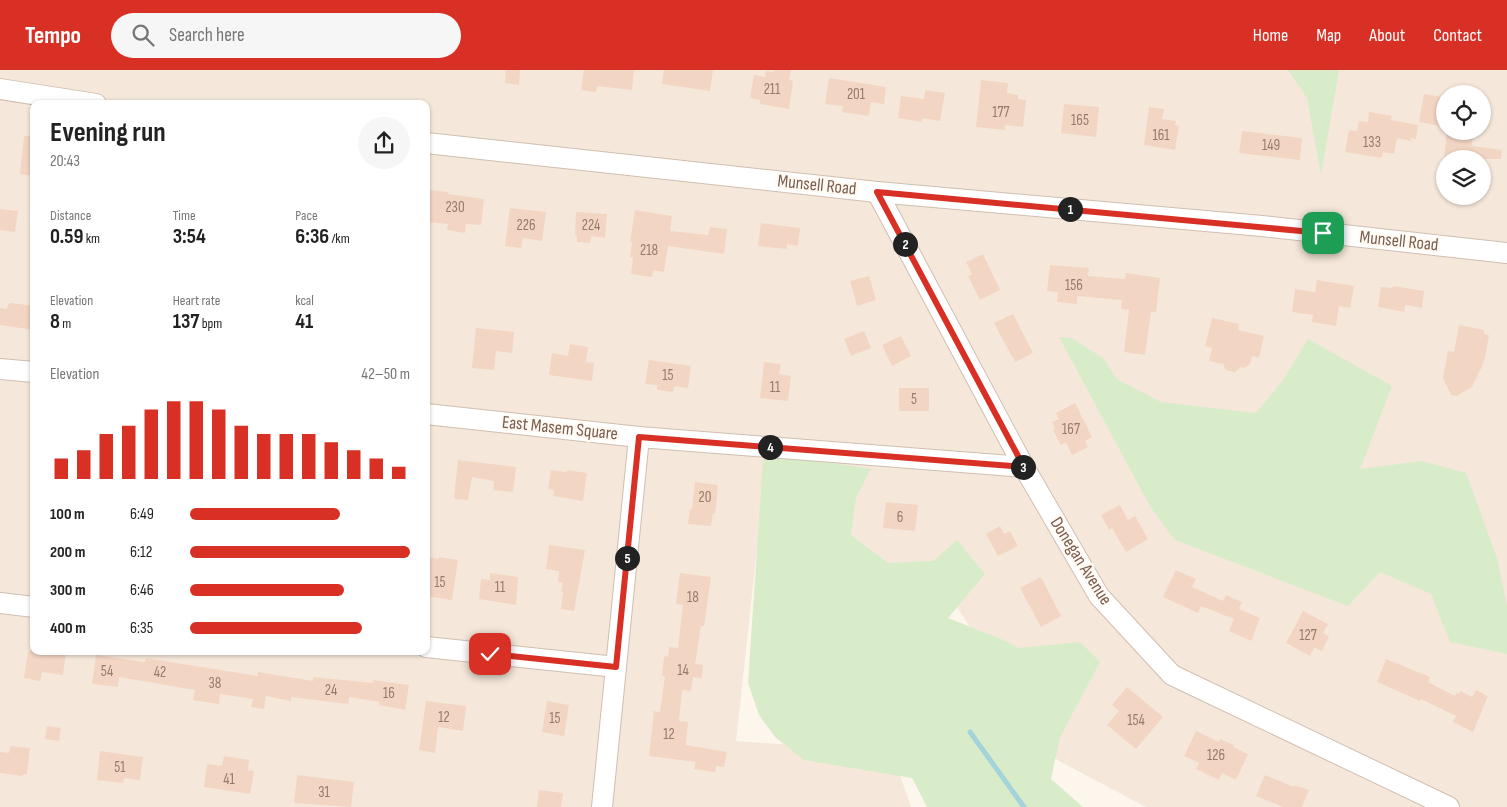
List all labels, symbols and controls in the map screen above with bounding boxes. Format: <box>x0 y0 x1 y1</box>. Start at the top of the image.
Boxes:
search box <box>111 13 461 58</box>
text: Tempo <box>25 21 81 50</box>
icon: search <box>129 21 157 49</box>
text: Search here <box>169 24 245 47</box>
text: Home <box>1253 25 1288 46</box>
text: Map <box>1316 25 1341 46</box>
text: About <box>1369 25 1405 46</box>
text: Contact <box>1433 25 1482 46</box>
house number: 211 <box>764 80 781 99</box>
house number: 201 <box>847 85 866 104</box>
map controls <box>1436 85 1491 205</box>
button: locate <box>1436 85 1491 140</box>
house number: 177 <box>992 103 1010 122</box>
house number: 165 <box>1071 111 1089 130</box>
text: Evening run <box>50 116 166 149</box>
button: share <box>358 117 410 169</box>
house number: 161 <box>1152 126 1170 145</box>
house number: 133 <box>1363 133 1381 152</box>
house number: 149 <box>1262 136 1280 155</box>
button: layers <box>1436 150 1491 205</box>
text: 20:43 <box>50 152 80 171</box>
street label: Munsell Road <box>777 170 857 200</box>
pin: 1 <box>1058 196 1082 222</box>
house number: 230 <box>445 198 465 217</box>
text: 1 <box>1068 201 1073 218</box>
text: Distance <box>50 207 91 224</box>
text: Time <box>173 207 196 224</box>
text: Pace <box>295 207 318 224</box>
pin <box>1302 212 1344 254</box>
house number: 226 <box>517 216 535 235</box>
house number: 224 <box>582 216 600 235</box>
icon: arrive <box>1309 219 1337 247</box>
text: 0.59 <box>50 224 83 249</box>
text: 3:54 <box>173 224 206 249</box>
text: 6:36 <box>295 224 329 249</box>
street label: Munsell Road <box>1359 226 1439 256</box>
text: km <box>83 230 100 247</box>
text: /km <box>329 230 350 247</box>
pin: 2 <box>892 232 918 256</box>
text: 2 <box>902 236 909 253</box>
house number: 218 <box>640 241 658 260</box>
house number: 156 <box>1065 276 1083 295</box>
text: Elevation <box>50 292 93 309</box>
text: Heart rate <box>173 292 220 309</box>
text: kcal <box>295 292 314 309</box>
text: 8 <box>50 309 60 334</box>
text: 137 <box>173 309 199 334</box>
text: 41 <box>295 309 313 334</box>
text: m <box>60 315 71 332</box>
text: bpm <box>199 315 222 332</box>
text: Elevation <box>50 365 99 384</box>
text: 42–50 m <box>361 365 410 384</box>
house number: 15 <box>662 366 674 385</box>
house number: 11 <box>770 378 781 397</box>
house number: 5 <box>911 390 917 409</box>
street label: East Masem Square <box>501 411 619 445</box>
house number: 167 <box>1062 420 1080 439</box>
pin: 4 <box>758 434 782 460</box>
text: 4 <box>767 439 774 456</box>
pin: 3 <box>1010 454 1036 480</box>
text: 3 <box>1020 459 1027 476</box>
house number: 20 <box>699 488 711 507</box>
text: 100 m <box>50 505 85 524</box>
text: 6:49 <box>130 505 154 524</box>
house number: 6 <box>897 508 903 527</box>
street label: Donegan Avenue <box>1046 513 1116 609</box>
text: 200 m <box>50 543 85 562</box>
text: 6:12 <box>130 543 152 562</box>
pin: 5 <box>614 546 640 570</box>
text: 5 <box>624 550 631 567</box>
house number: 15 <box>434 573 446 592</box>
house number: 11 <box>495 578 506 597</box>
text: 300 m <box>50 581 86 600</box>
text: 6:46 <box>130 581 154 600</box>
house number: 18 <box>687 588 699 607</box>
text: 400 m <box>50 619 86 638</box>
text: 6:35 <box>130 619 153 638</box>
house number: 127 <box>1299 626 1317 645</box>
pin <box>469 633 511 675</box>
icon: check <box>476 640 504 668</box>
house number: 14 <box>677 661 689 680</box>
house number: 54 <box>101 662 113 681</box>
house number: 42 <box>154 663 166 682</box>
house number: 38 <box>209 674 221 693</box>
house number: 24 <box>325 681 337 700</box>
house number: 16 <box>383 684 395 703</box>
house number: 12 <box>438 708 450 727</box>
house number: 15 <box>549 709 561 728</box>
house number: 154 <box>1127 711 1145 730</box>
house number: 12 <box>663 725 675 744</box>
house number: 126 <box>1207 746 1225 765</box>
house number: 51 <box>114 758 126 777</box>
house number: 41 <box>223 770 236 789</box>
house number: 31 <box>318 783 331 802</box>

